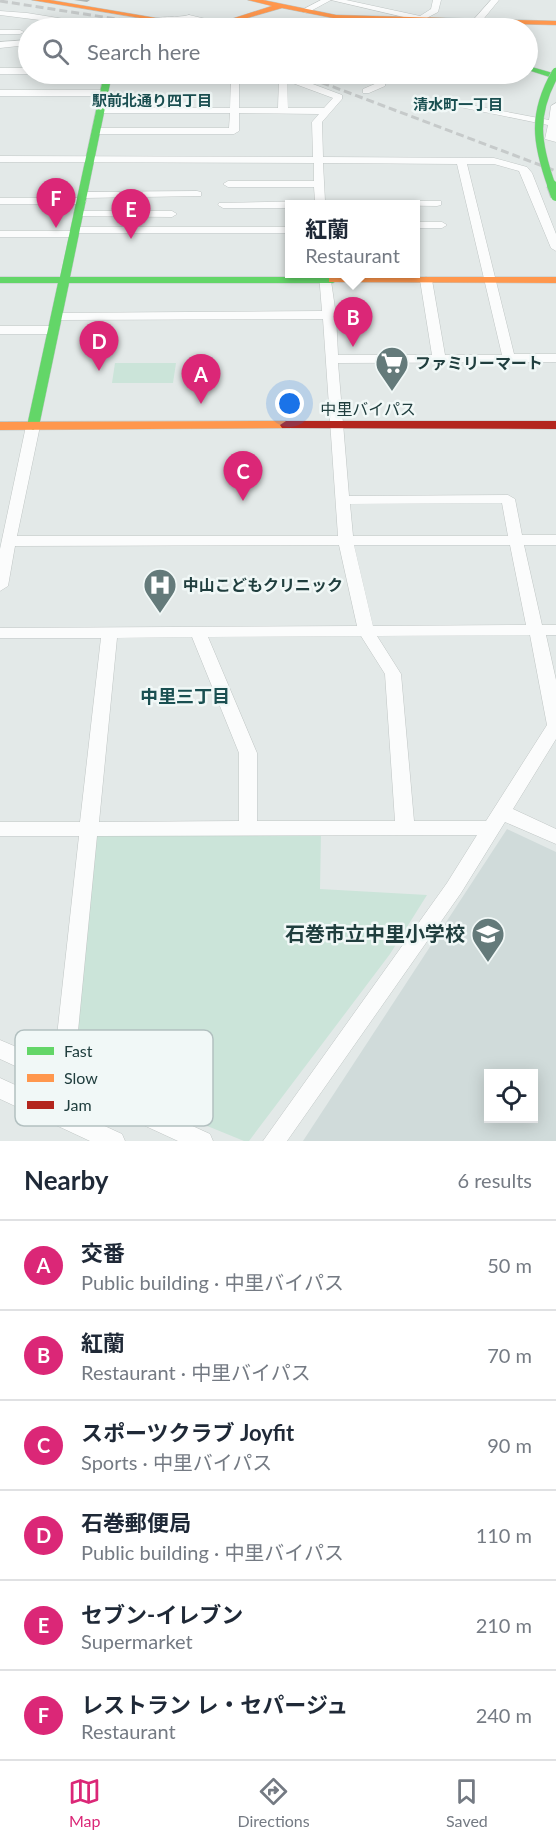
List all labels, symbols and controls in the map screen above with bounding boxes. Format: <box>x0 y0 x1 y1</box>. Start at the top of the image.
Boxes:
search box <box>18 18 538 84</box>
icon: search <box>39 35 72 68</box>
text: Search here <box>87 38 200 65</box>
district label: 駅前北通り四丁目 <box>92 91 212 109</box>
district label: 清水町一丁目 <box>413 95 503 113</box>
pin: F <box>36 178 76 228</box>
pin: E <box>112 190 150 239</box>
popup <box>285 200 420 278</box>
text: 紅蘭 <box>305 215 349 242</box>
text: Restaurant <box>305 243 400 267</box>
pin: B <box>334 298 372 347</box>
pin: D <box>80 322 118 371</box>
supermarket icon: ファミリーマート <box>374 345 410 392</box>
place label: ファミリーマート <box>415 353 543 372</box>
pin: A <box>182 354 220 404</box>
your location <box>275 389 304 418</box>
street label: 中里バイパス <box>320 399 416 418</box>
pin: C <box>224 452 262 501</box>
hospital icon: 中山こどもクリニック <box>142 567 178 614</box>
place label: 中山こどもクリニック <box>183 575 343 594</box>
district label: 中里三丁目 <box>140 685 230 707</box>
school or university icon: 石巻市立中里小学校 <box>470 916 506 963</box>
place label: 石巻市立中里小学校 <box>285 921 465 945</box>
legend <box>15 1030 213 1126</box>
text: Fast <box>64 1041 93 1060</box>
text: Slow <box>64 1068 98 1087</box>
map controls <box>484 1069 538 1123</box>
button: locate <box>484 1069 538 1123</box>
text: Jam <box>64 1095 92 1114</box>
text: Nearby <box>24 1164 109 1196</box>
text: 6 results <box>457 1168 532 1192</box>
text: 交番 <box>81 1239 125 1266</box>
text: A <box>37 1253 50 1277</box>
text: 50 m <box>487 1253 532 1277</box>
text: Public building · 中里バイパス <box>81 1270 344 1294</box>
text: 紅蘭 <box>81 1329 125 1356</box>
text: B <box>37 1343 50 1367</box>
text: 70 m <box>487 1343 532 1367</box>
text: Restaurant · 中里バイパス <box>81 1360 311 1384</box>
text: スポーツクラブ Joyfit <box>81 1419 294 1446</box>
text: C <box>37 1433 50 1457</box>
text: 90 m <box>487 1433 532 1457</box>
text: Sports · 中里バイパス <box>81 1450 272 1474</box>
text: 石巻郵便局 <box>81 1509 191 1536</box>
text: D <box>36 1523 51 1547</box>
text: 110 m <box>476 1523 532 1547</box>
text: Public building · 中里バイパス <box>81 1540 344 1564</box>
text: セブン-イレブン <box>81 1601 243 1628</box>
text: E <box>38 1613 49 1637</box>
text: 210 m <box>476 1613 532 1637</box>
text: Supermarket <box>81 1629 193 1653</box>
text: レストラン レ・セパージュ <box>81 1691 348 1718</box>
text: F <box>38 1703 49 1727</box>
text: 240 m <box>476 1703 532 1727</box>
text: Restaurant <box>81 1719 176 1743</box>
tab: Map <box>68 1775 101 1830</box>
tab: Directions <box>237 1775 310 1830</box>
tab: Saved <box>446 1775 488 1830</box>

